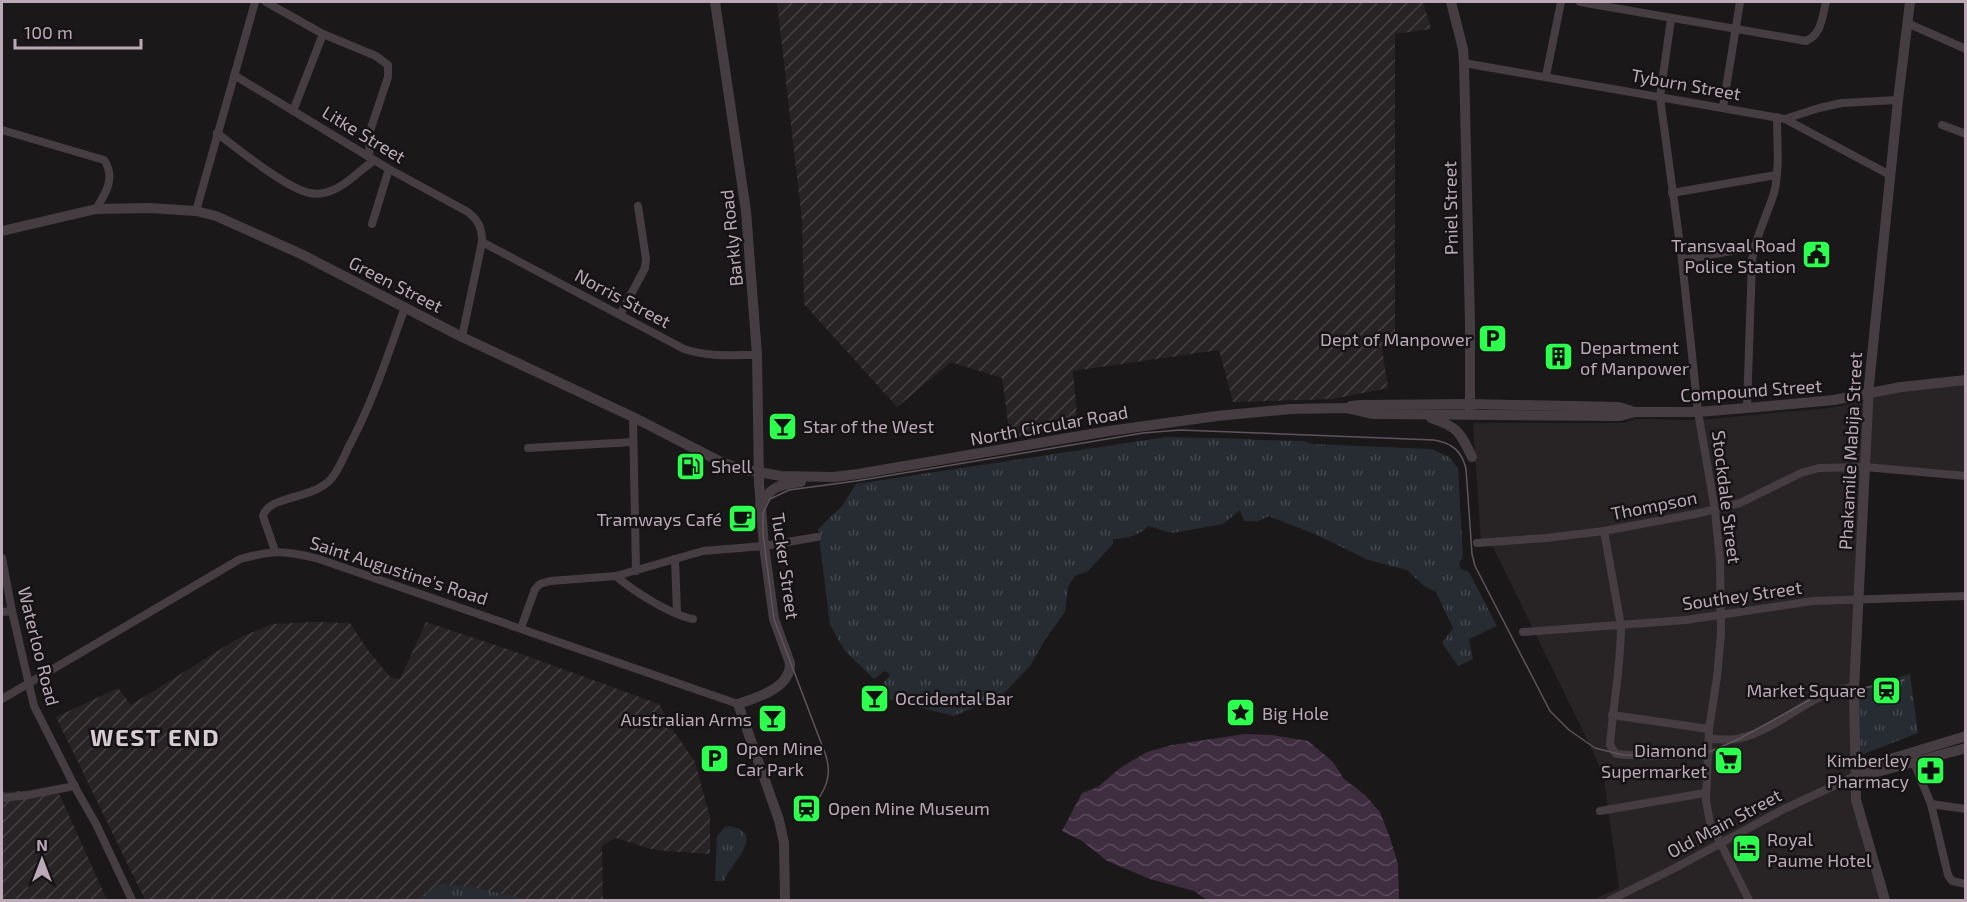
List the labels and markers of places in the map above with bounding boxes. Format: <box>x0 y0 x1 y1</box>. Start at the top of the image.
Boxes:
place label: Transvaal Road Police Station <box>1671 234 1796 277</box>
public building icon: Transvaal Road Police Station <box>1801 239 1833 271</box>
parking icon: Dept of Manpower <box>1477 323 1509 355</box>
place label: Dept of Manpower <box>1320 328 1472 350</box>
place label: Department of Manpower <box>1580 336 1689 379</box>
building icon: Department of Manpower <box>1543 341 1575 373</box>
bar icon: Star of the West <box>766 410 798 442</box>
place label: Star of the West <box>803 415 934 437</box>
fuel station icon: Shell <box>674 450 706 482</box>
place label: Shell <box>711 455 753 477</box>
cafe icon: Tramways Café <box>727 503 759 535</box>
place label: Tramways Café <box>597 508 722 530</box>
station icon: Market Square <box>1871 674 1903 706</box>
place label: Market Square <box>1747 679 1866 701</box>
bar icon: Occidental Bar <box>858 682 890 714</box>
place label: Occidental Bar <box>895 687 1013 709</box>
place icon: Big Hole <box>1225 697 1257 729</box>
place label: Big Hole <box>1262 702 1329 724</box>
bar icon: Australian Arms <box>757 703 789 735</box>
place label: Australian Arms <box>620 708 752 730</box>
place label: Open Mine Car Park <box>736 737 823 780</box>
place label: Diamond Supermarket <box>1601 739 1707 782</box>
parking icon: Open Mine Car Park <box>699 742 731 774</box>
supermarket icon: Diamond Supermarket <box>1712 744 1744 776</box>
place label: Kimberley Pharmacy <box>1827 749 1909 792</box>
pharmacy icon: Kimberley Pharmacy <box>1914 754 1946 786</box>
station icon: Open Mine Museum <box>791 792 823 824</box>
place label: Open Mine Museum <box>828 797 990 819</box>
place label: Royal Paume Hotel <box>1767 828 1872 871</box>
hotel icon: Royal Paume Hotel <box>1730 833 1762 865</box>

